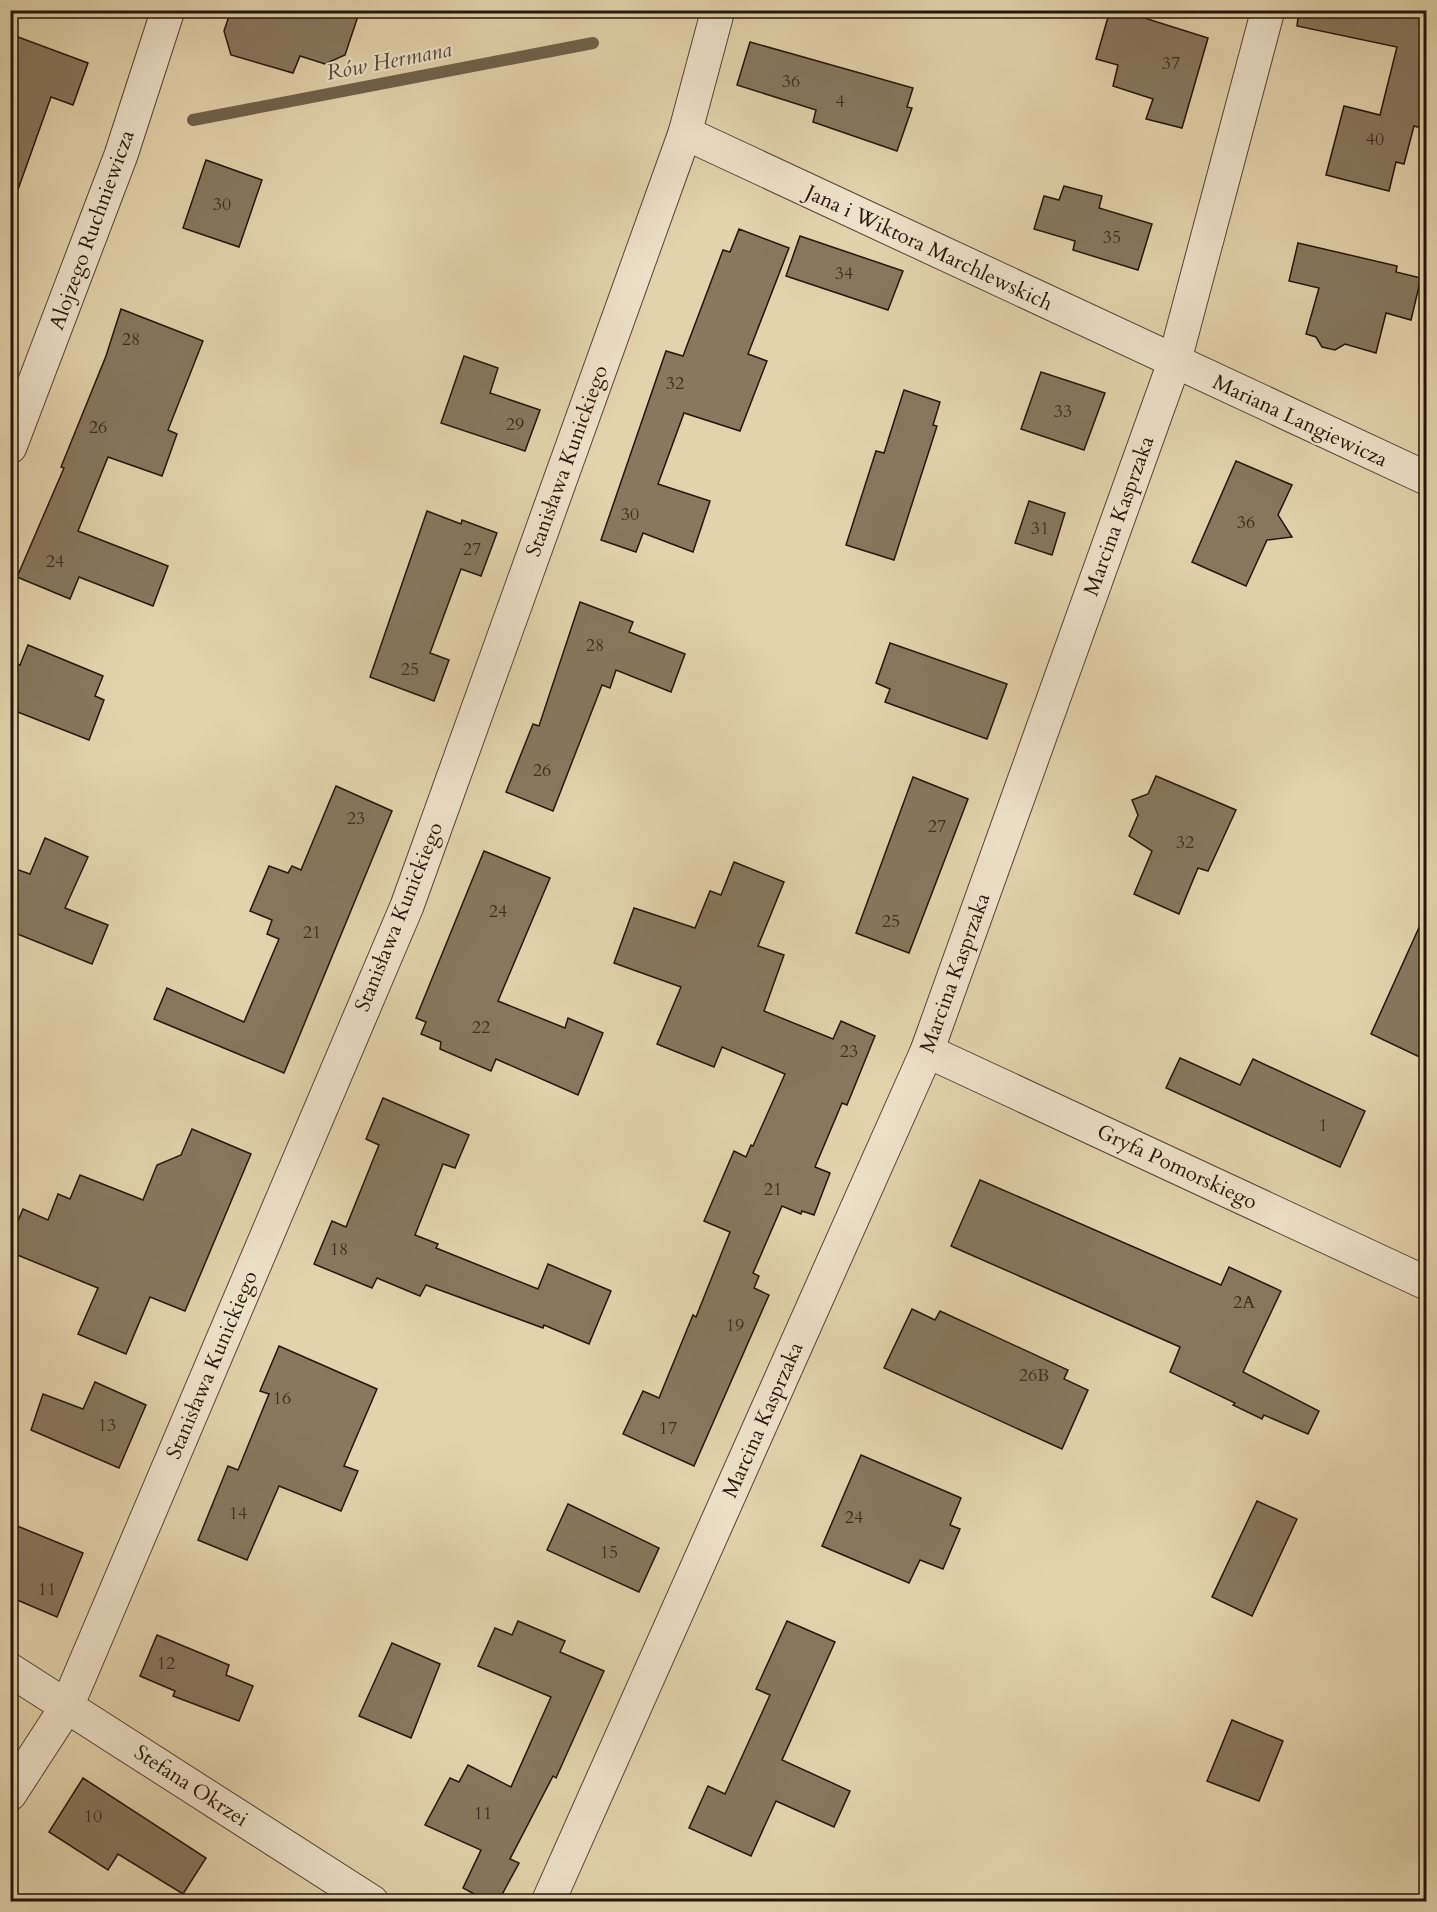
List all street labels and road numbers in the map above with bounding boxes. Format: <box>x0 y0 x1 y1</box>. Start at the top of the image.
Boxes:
street label: Alojzego Ruchniewicza <box>42 126 142 334</box>
street label: Jana i Wiktora Marchlewskich <box>798 177 1058 318</box>
street label: Stanisława Kunickiego <box>519 361 615 561</box>
street label: Mariana Langiewicza <box>1208 368 1392 474</box>
street label: Marcina Kasprzaka <box>1077 432 1161 600</box>
street label: Stanisława Kunickiego <box>348 818 450 1016</box>
street label: Marcina Kasprzaka <box>913 889 997 1057</box>
street label: Gryfa Pomorskiego <box>1092 1117 1262 1217</box>
street label: Stanisława Kunickiego <box>159 1266 265 1464</box>
street label: Marcina Kasprzaka <box>716 1337 810 1503</box>
street label: Stefana Okrzei <box>128 1738 254 1834</box>

